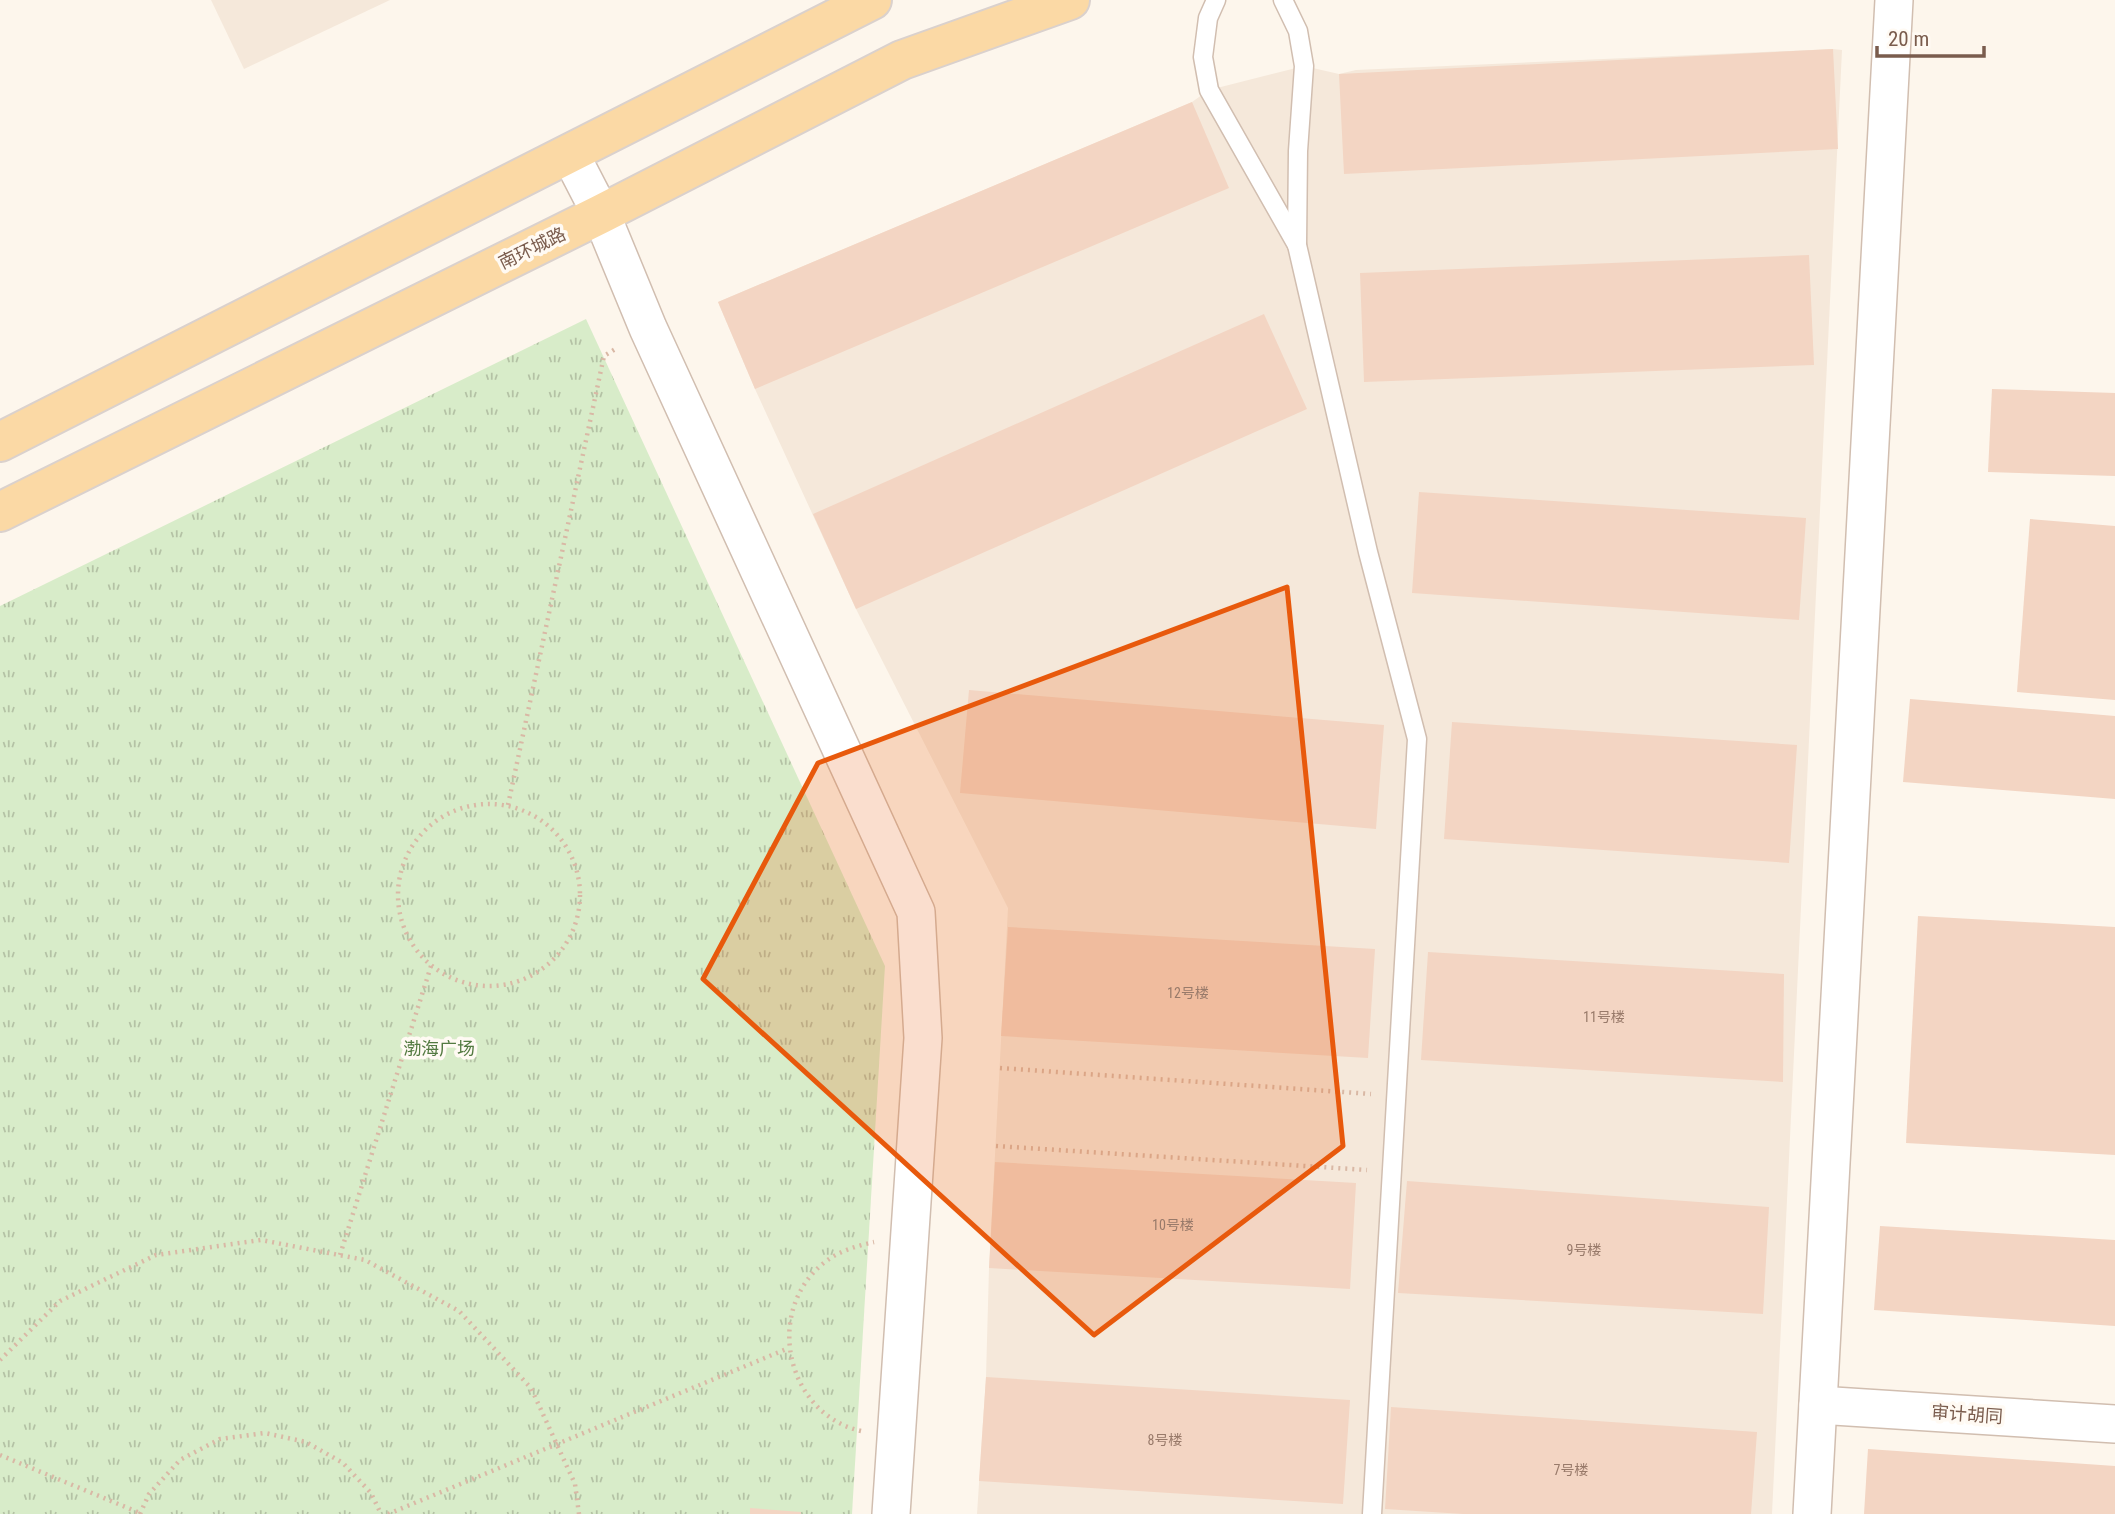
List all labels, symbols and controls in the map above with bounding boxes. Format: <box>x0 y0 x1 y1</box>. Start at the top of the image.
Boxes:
scale bar <box>1877 14 1984 58</box>
text: 20 m <box>1888 27 1929 51</box>
street label: 南环城路 <box>495 223 569 273</box>
house number: 12号楼 <box>1167 985 1209 1001</box>
house number: 11号楼 <box>1583 1009 1625 1025</box>
park label: 渤海广场 <box>403 1038 475 1059</box>
house number: 10号楼 <box>1152 1217 1194 1233</box>
house number: 9号楼 <box>1567 1242 1601 1258</box>
street label: 审计胡同 <box>1930 1401 2004 1427</box>
house number: 8号楼 <box>1148 1432 1182 1448</box>
house number: 7号楼 <box>1554 1462 1588 1478</box>

